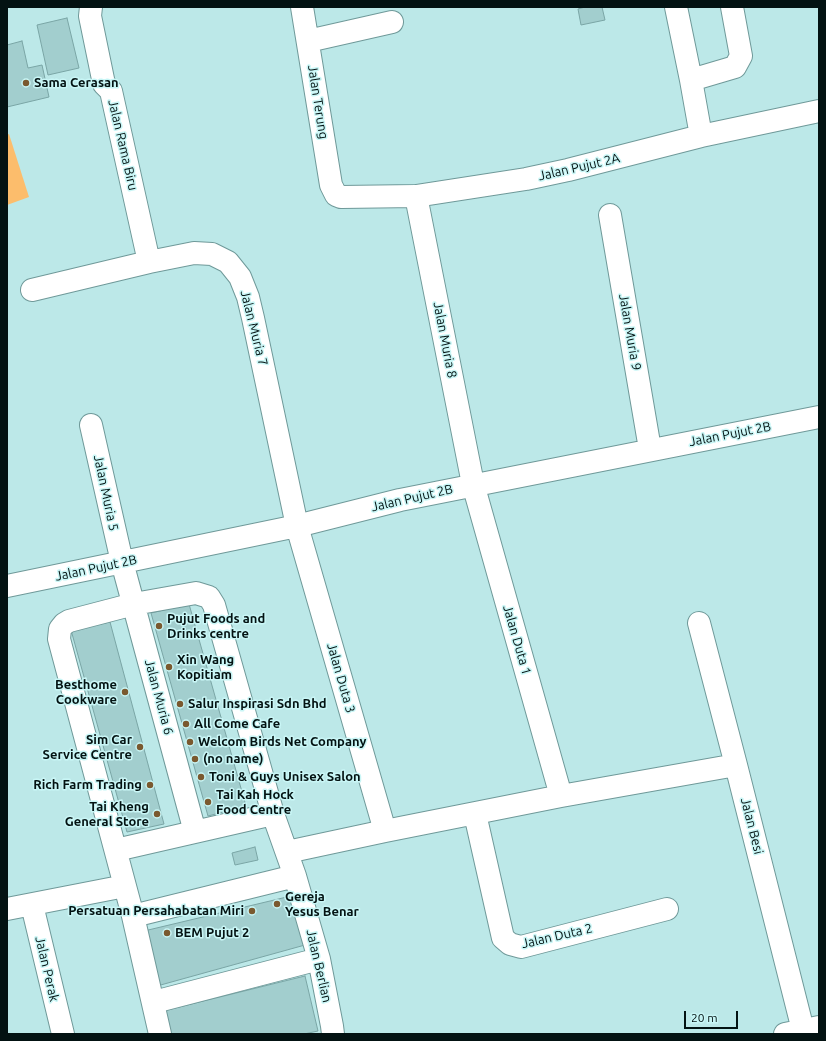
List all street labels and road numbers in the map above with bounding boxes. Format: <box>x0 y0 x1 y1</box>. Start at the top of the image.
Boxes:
street label: Jalan Terung <box>304 64 332 140</box>
street label: Jalan Rama Biru <box>105 98 141 192</box>
street label: Jalan Pujut 2A <box>537 150 621 184</box>
street label: Jalan Muria 7 <box>237 289 271 367</box>
street label: Jalan Muria 9 <box>616 293 644 371</box>
street label: Jalan Muria 8 <box>430 301 460 379</box>
street label: Jalan Pujut 2B <box>688 418 772 450</box>
street label: Jalan Muria 5 <box>90 454 122 532</box>
street label: Jalan Pujut 2B <box>370 481 454 515</box>
street label: Jalan Pujut 2B <box>54 552 138 584</box>
street label: Jalan Duta 1 <box>500 603 534 677</box>
street label: Jalan Duta 3 <box>324 641 358 715</box>
street label: Jalan Muria 6 <box>141 658 177 736</box>
street label: Jalan Besi <box>737 796 767 856</box>
street label: Jalan Duta 2 <box>520 920 594 952</box>
street label: Jalan Berlian <box>303 928 335 1004</box>
street label: Jalan Perak <box>32 935 62 1003</box>

